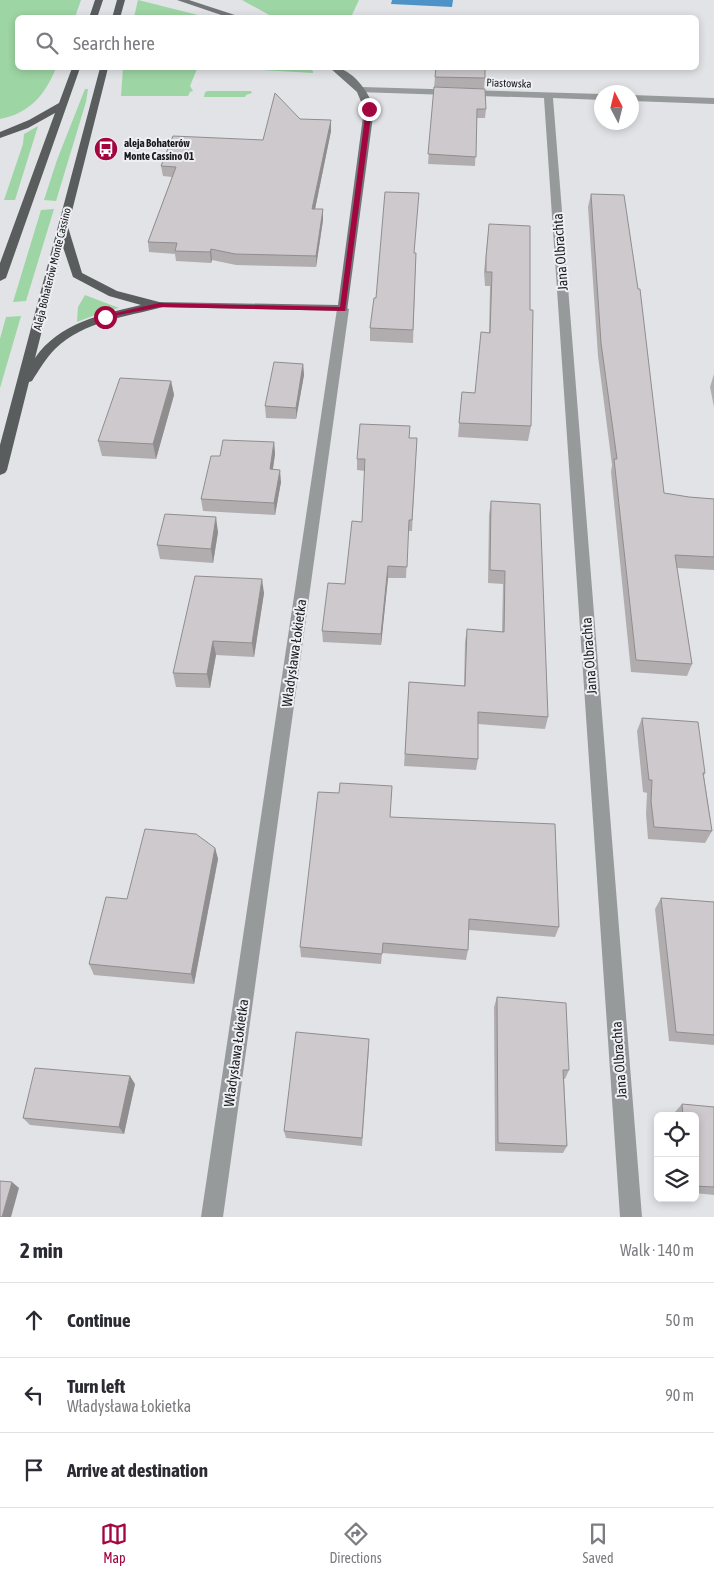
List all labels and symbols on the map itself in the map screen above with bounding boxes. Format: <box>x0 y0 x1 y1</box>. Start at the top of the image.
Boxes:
street label: Piastowska <box>486 76 532 90</box>
north arrow <box>594 85 639 130</box>
route end <box>358 98 381 121</box>
bus stop icon: aleja Bohaterów Monte Cassino 01 <box>93 136 119 162</box>
place label: aleja Bohaterów Monte Cassino 01 <box>124 137 194 162</box>
street label: Aleja Bohaterów Monte Cassino <box>31 206 73 332</box>
street label: Jana Olbrachta <box>549 213 571 291</box>
route start <box>94 306 117 329</box>
street label: Władysława Łokietka <box>279 598 309 708</box>
street label: Jana Olbrachta <box>578 617 600 695</box>
street label: Władysława Łokietka <box>221 998 251 1108</box>
street label: Jana Olbrachta <box>608 1021 630 1099</box>

